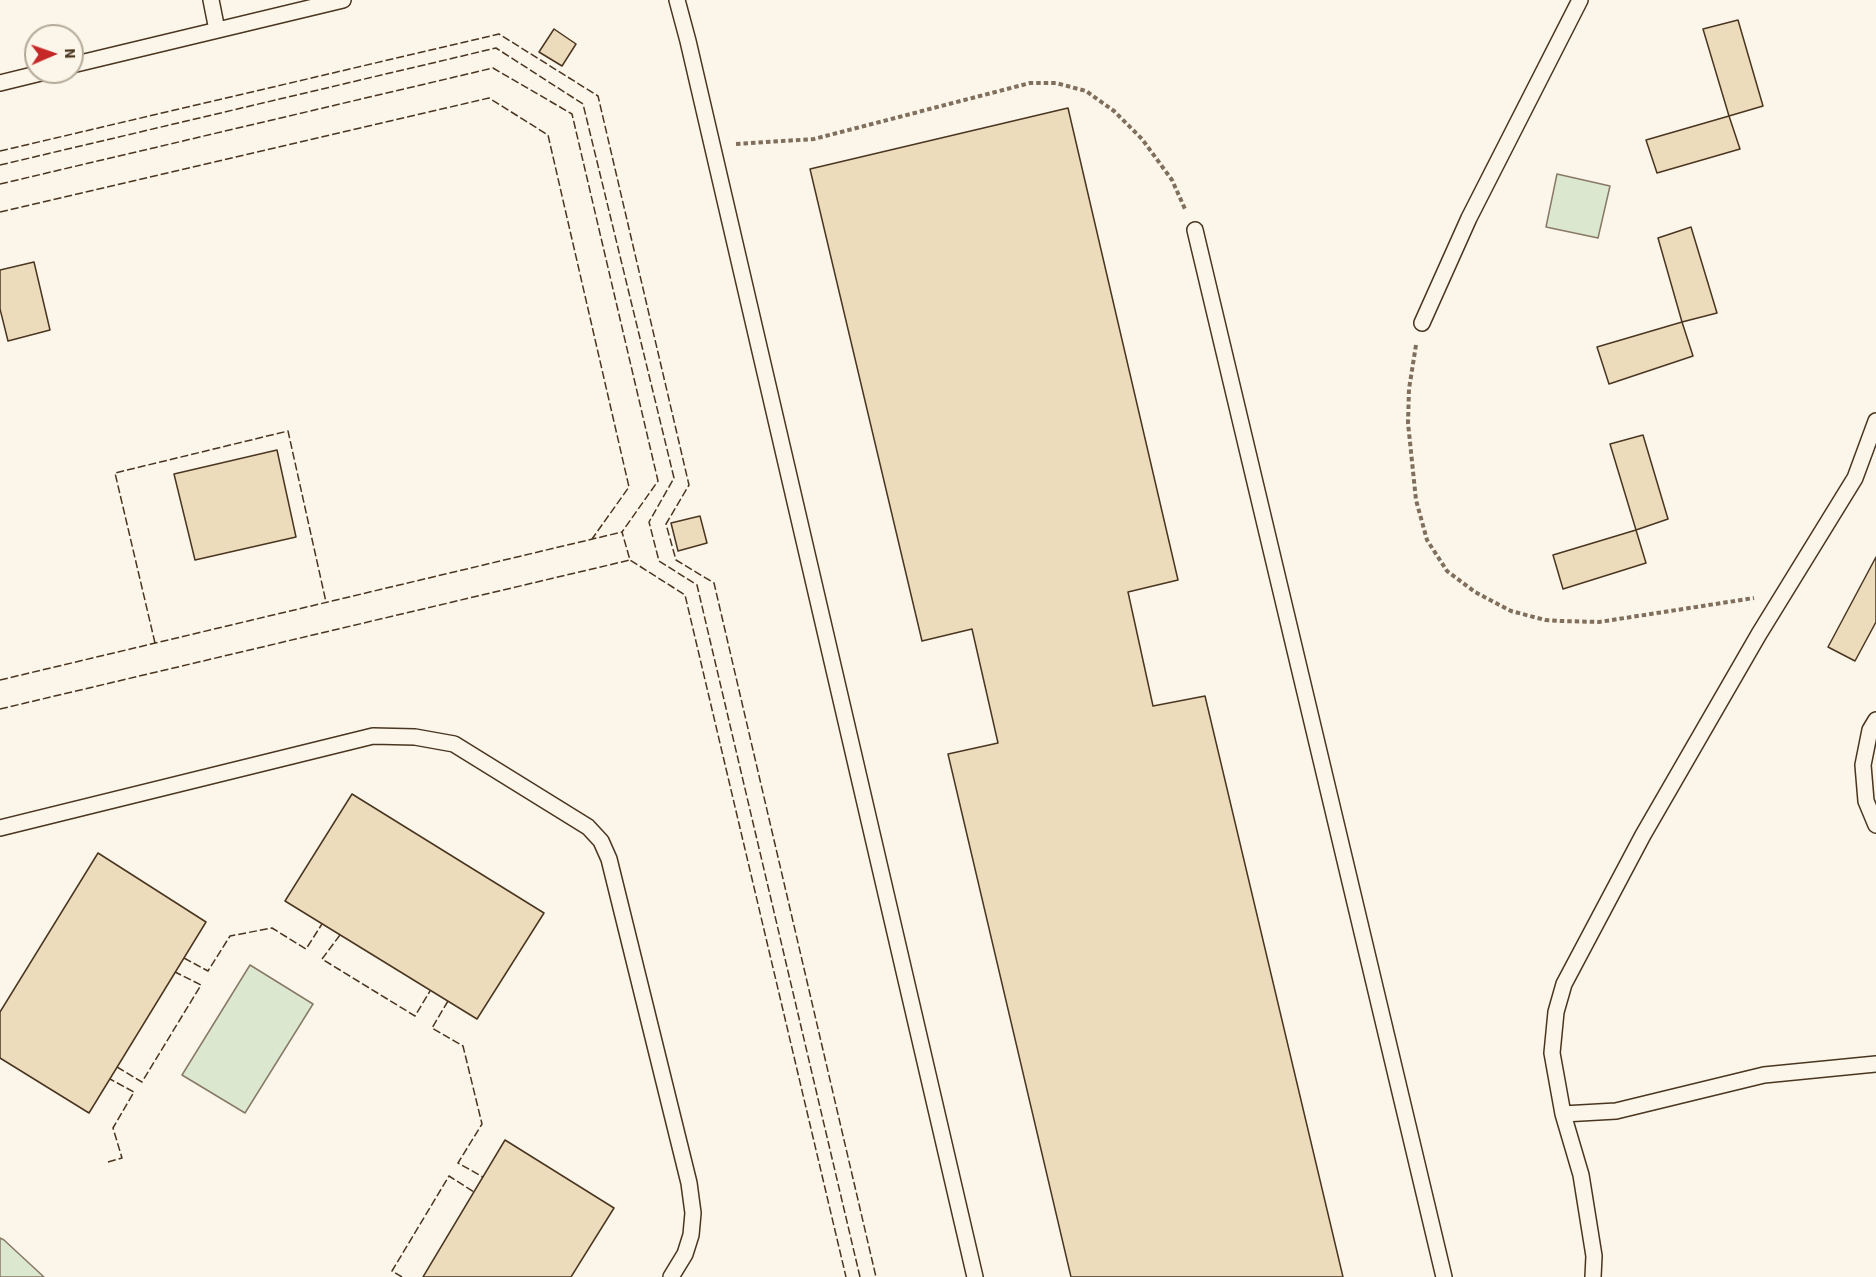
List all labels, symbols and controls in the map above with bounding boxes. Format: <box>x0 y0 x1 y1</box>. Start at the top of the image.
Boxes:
north arrow <box>24 24 84 84</box>
text: N <box>59 48 81 59</box>

